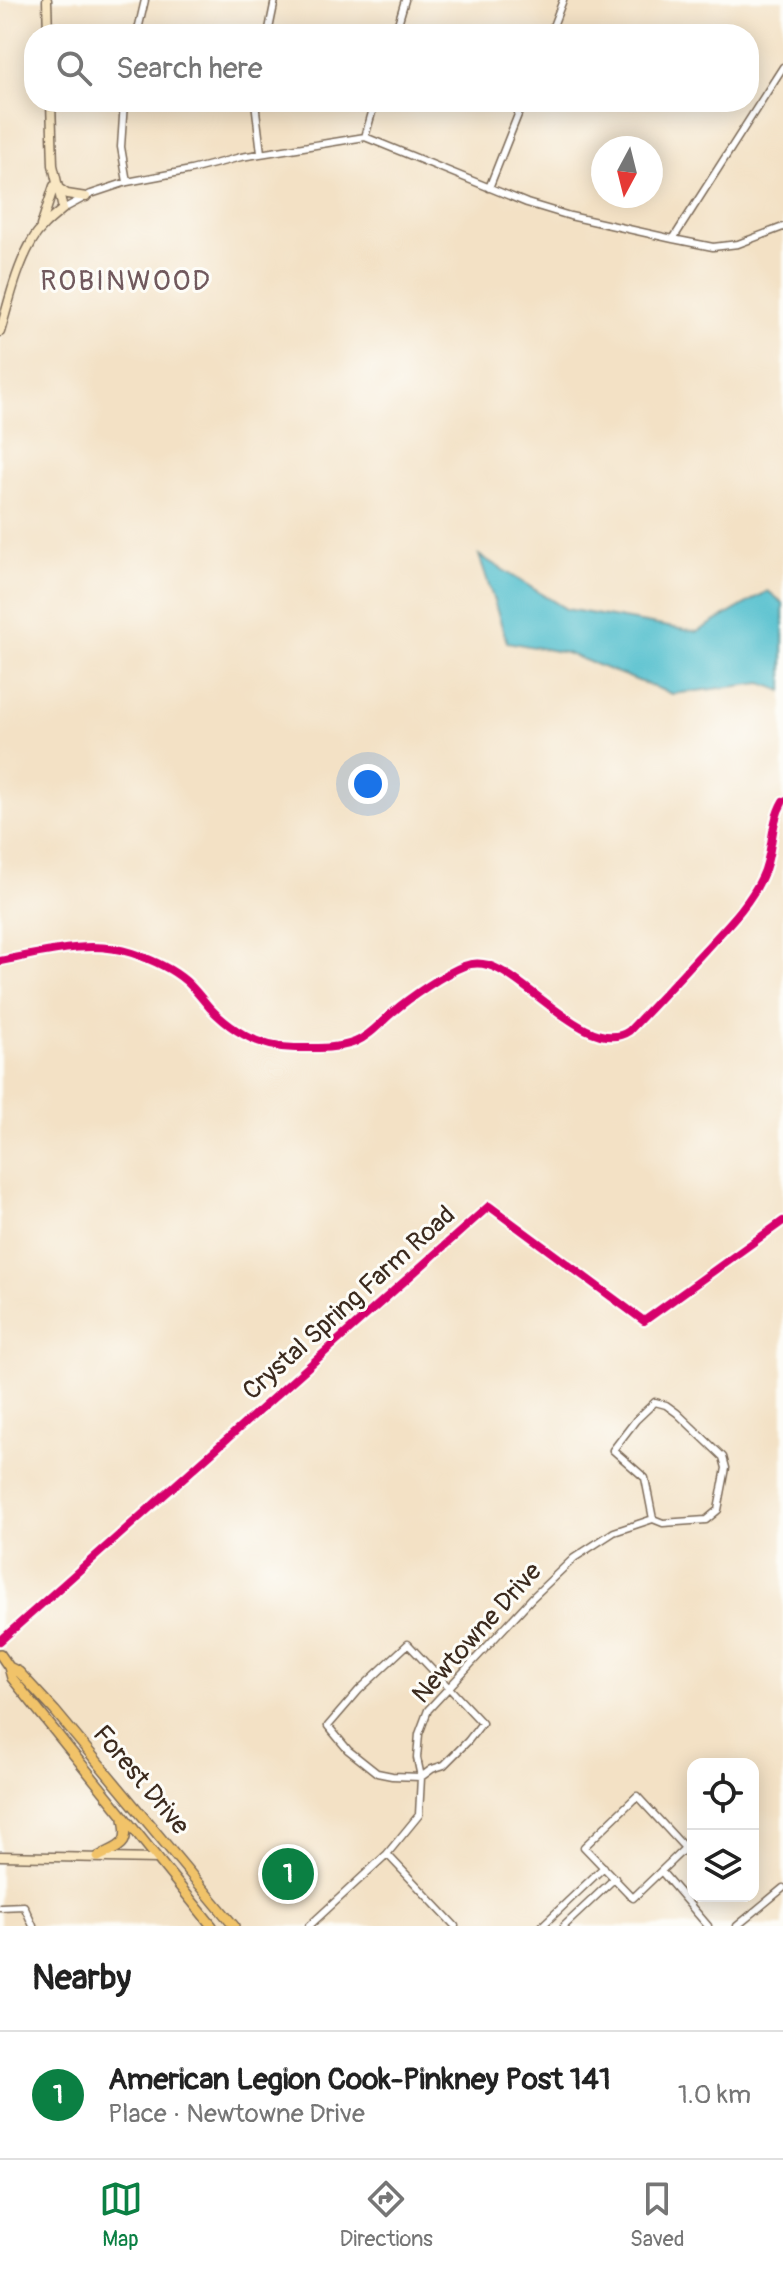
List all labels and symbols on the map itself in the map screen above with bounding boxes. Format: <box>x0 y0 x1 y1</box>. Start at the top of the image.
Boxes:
north arrow <box>591 136 663 208</box>
district label: ROBINWOOD <box>40 264 212 299</box>
your location <box>348 764 388 804</box>
street label: Crystal Spring Farm Road <box>236 1199 462 1407</box>
street label: Newtowne Drive <box>405 1556 549 1710</box>
street label: Forest Drive <box>86 1719 196 1841</box>
pin: 1 <box>262 1844 314 1904</box>

